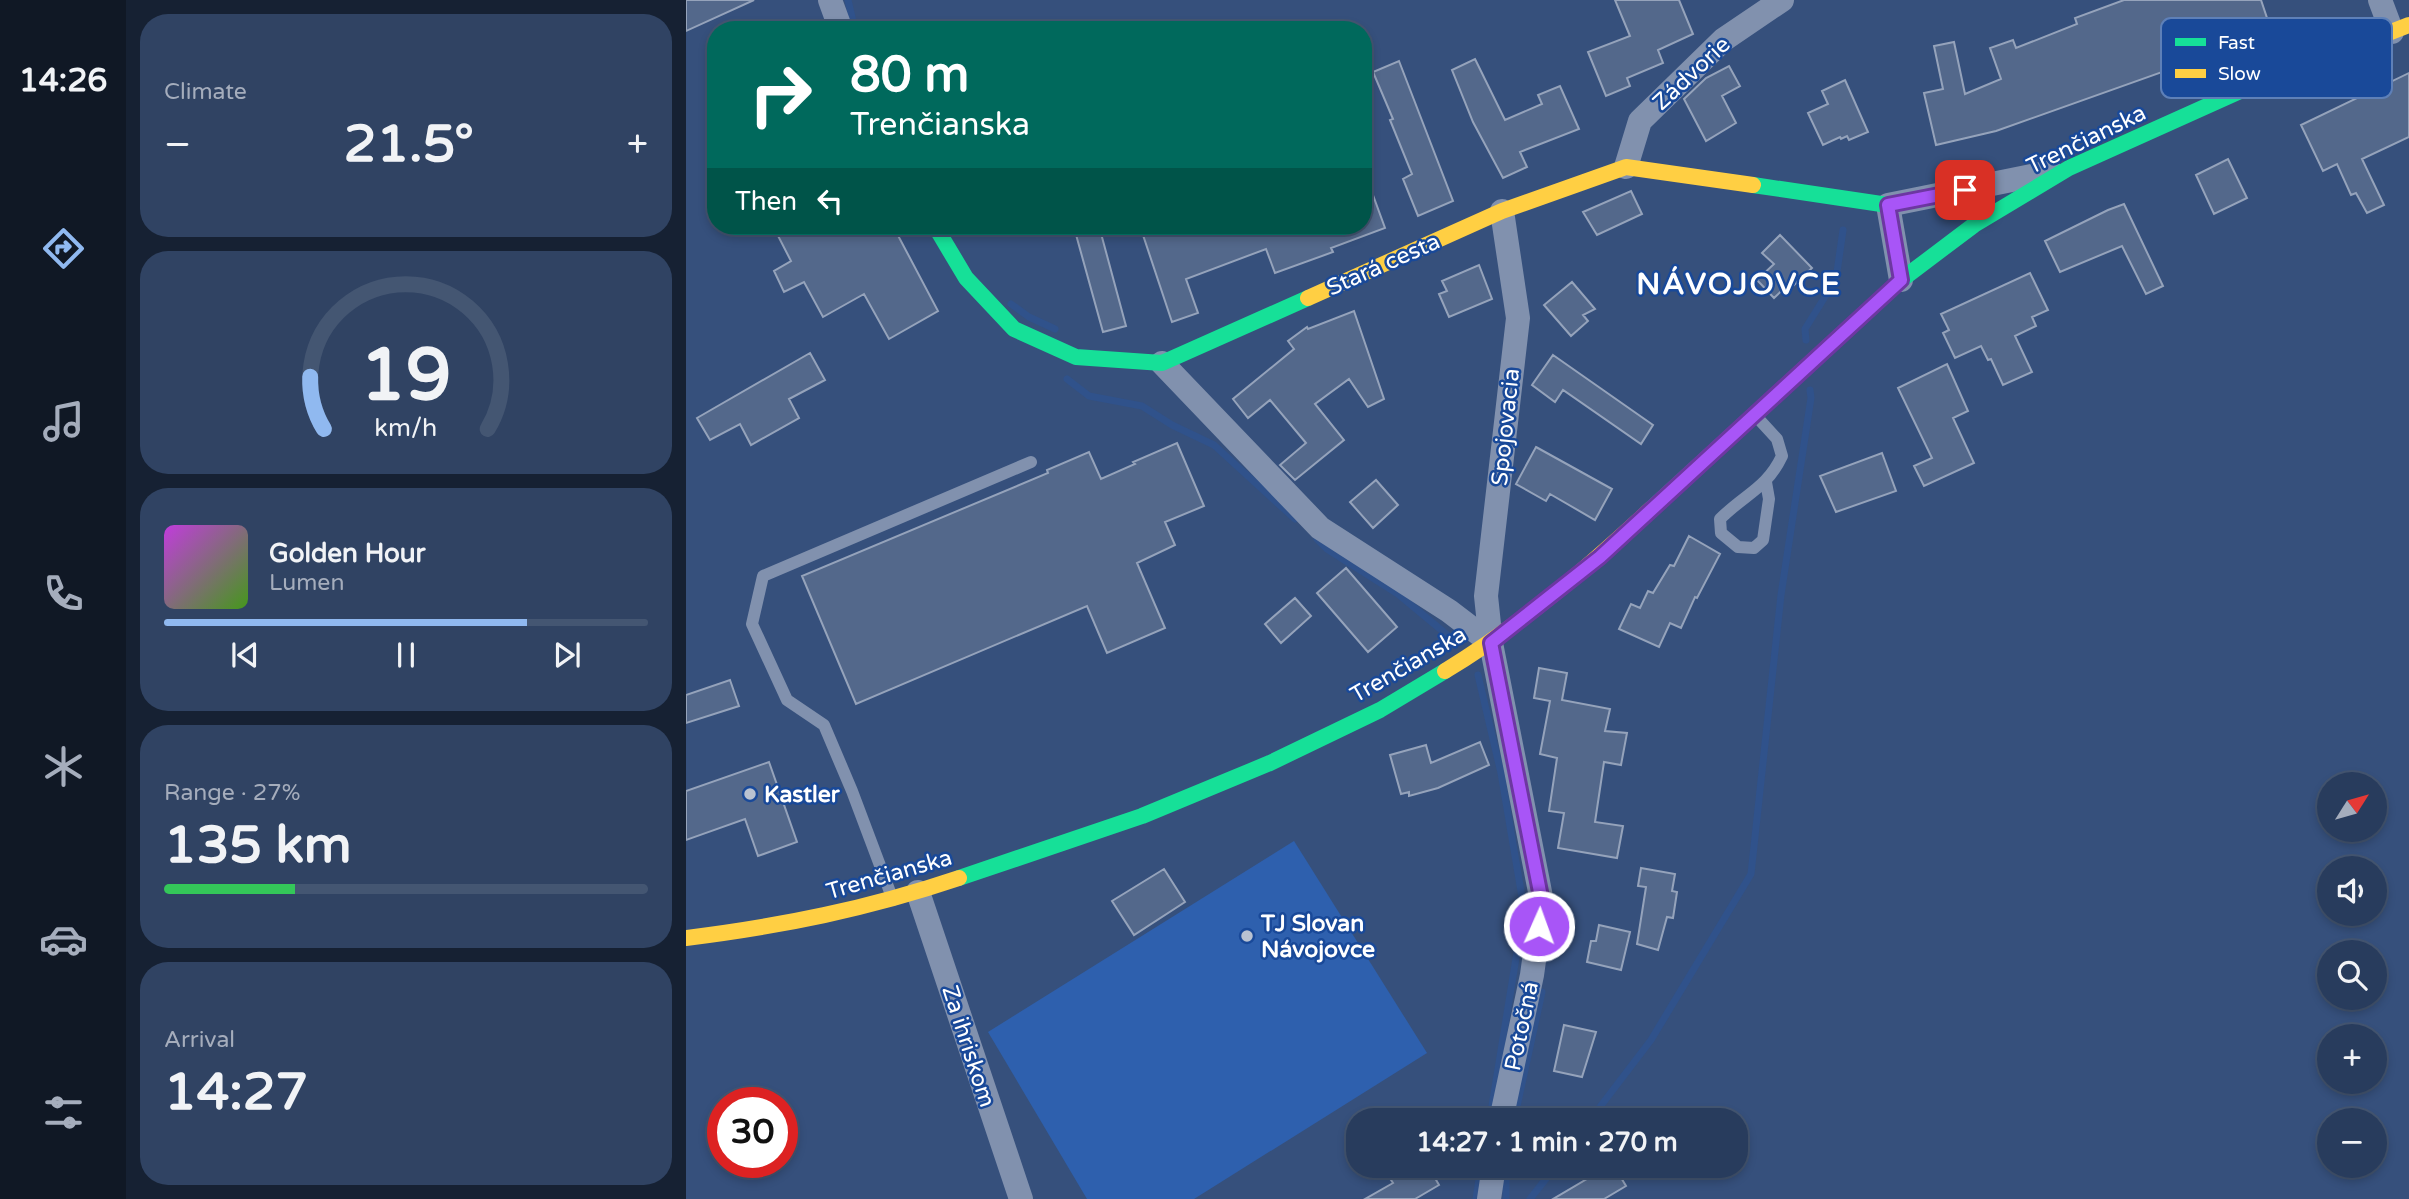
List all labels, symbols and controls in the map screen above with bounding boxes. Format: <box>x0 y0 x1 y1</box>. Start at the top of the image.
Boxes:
legend <box>2161 18 2392 98</box>
street label: Zádvorie <box>1647 31 1736 117</box>
text: Fast <box>2218 32 2255 54</box>
text: 80 m <box>850 46 969 105</box>
icon: right <box>735 49 826 140</box>
text: 14:26 <box>19 62 107 100</box>
text: Slow <box>2218 63 2261 85</box>
text: Climate <box>164 78 247 106</box>
street label: Trenčianska <box>2022 99 2151 181</box>
text: Trenčianska <box>850 106 1030 144</box>
text: 21.5° <box>344 113 474 176</box>
text: − <box>164 122 191 168</box>
text: + <box>627 122 648 168</box>
pin <box>1935 160 1995 220</box>
icon: arrive <box>1946 171 1984 209</box>
icon: left <box>811 182 849 220</box>
text: Then <box>735 186 797 217</box>
icon: directions <box>39 224 88 273</box>
street label: Stará cesta <box>1322 228 1444 302</box>
district label: NÁVOJOVCE <box>1636 265 1842 303</box>
text: 19 <box>360 332 452 420</box>
street label: Spojovacia <box>1486 367 1526 487</box>
icon: music <box>39 397 88 446</box>
text: km/h <box>375 412 437 442</box>
text: Golden Hour <box>269 538 426 569</box>
icon: phone <box>39 569 88 618</box>
text: Lumen <box>269 569 344 597</box>
street label: Trenčianska <box>1346 620 1471 709</box>
icon: previous <box>226 636 264 674</box>
icon: pause <box>387 636 425 674</box>
icon: next <box>548 636 586 674</box>
icon: climate <box>39 742 88 791</box>
north arrow <box>2317 772 2387 842</box>
map controls <box>2317 772 2387 1178</box>
text: Range · 27% <box>164 779 300 807</box>
place label: Kastler <box>764 781 841 809</box>
marker: Kastler <box>742 786 758 802</box>
text: 135 km <box>164 814 352 877</box>
street label: Trenčianska <box>823 844 955 906</box>
button: sound <box>2317 856 2387 926</box>
position arrow <box>1502 889 1576 963</box>
place label: TJ Slovan Návojovce <box>1260 910 1375 964</box>
icon: car <box>39 915 88 964</box>
marker: TJ Slovan Návojovce <box>1239 928 1255 944</box>
button: search <box>2317 940 2387 1010</box>
street label: Potočná <box>1499 979 1545 1074</box>
street label: Za ihriskom <box>935 982 1001 1111</box>
button: + <box>2317 1024 2387 1094</box>
text: Arrival <box>164 1026 235 1054</box>
text: 14:27 <box>164 1061 308 1124</box>
speed limit sign: 30 <box>707 1087 798 1178</box>
icon: filters <box>39 1088 88 1137</box>
button: − <box>2317 1108 2387 1178</box>
text: 14:27 · 1 min · 270 m <box>1416 1127 1678 1158</box>

